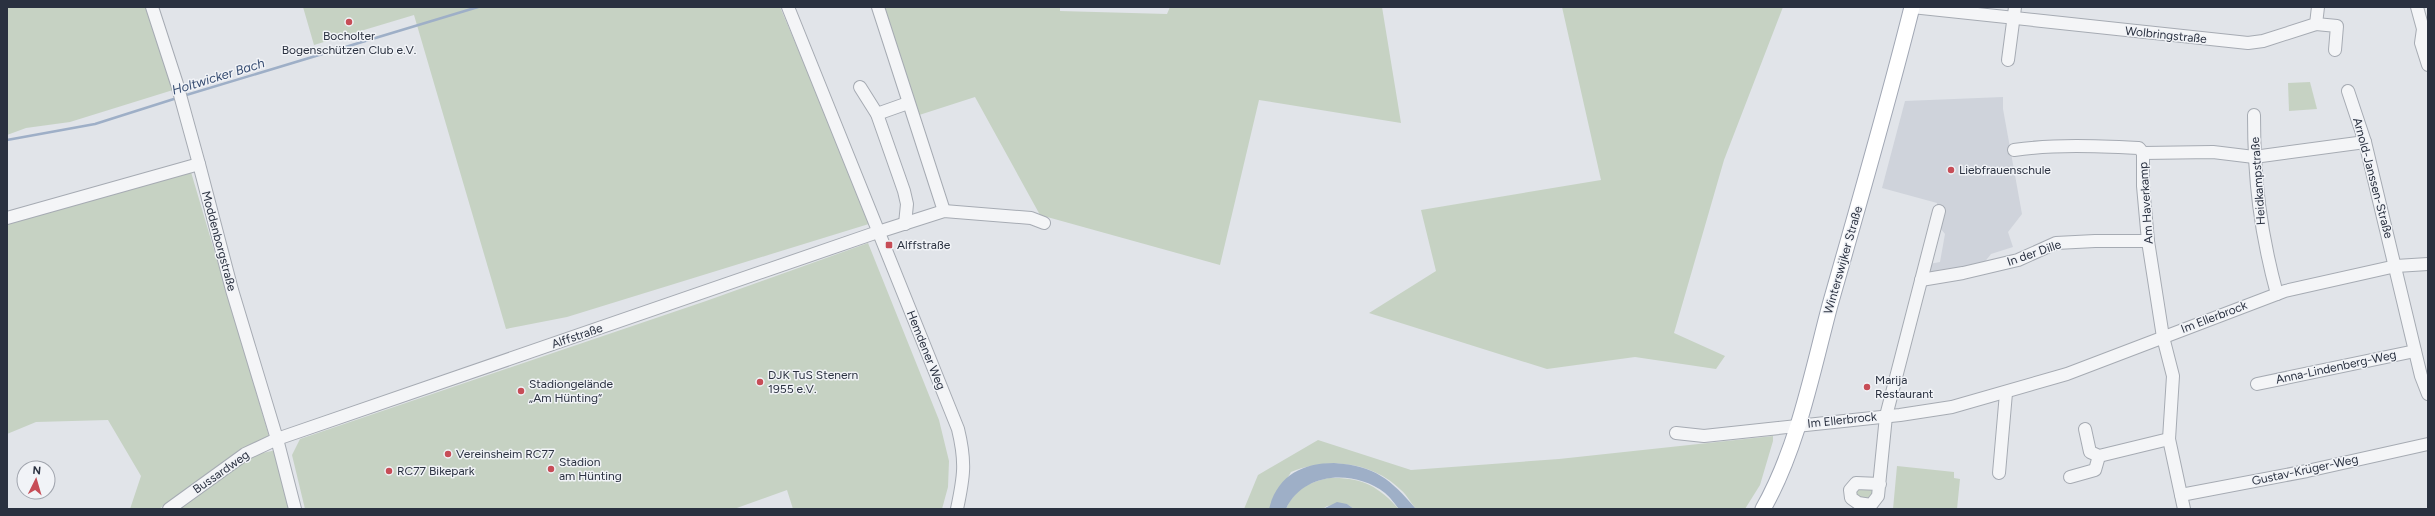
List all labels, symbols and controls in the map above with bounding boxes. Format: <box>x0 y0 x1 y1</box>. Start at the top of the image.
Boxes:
marker: Bocholter Bogenschützen Club e.V. <box>344 17 354 27</box>
street label: Wolbringstraße <box>2125 24 2208 46</box>
place label: Bocholter Bogenschützen Club e.V. <box>282 29 416 57</box>
water label: Holtwicker Bach <box>170 55 266 98</box>
street label: Arnold-Janssen-Straße <box>2350 116 2396 240</box>
street label: Heidkampstraße <box>2248 136 2268 225</box>
street label: Am Haverkamp <box>2136 162 2156 244</box>
place label: Liebfrauenschule <box>1959 163 2051 177</box>
marker: Liebfrauenschule <box>1946 165 1956 175</box>
street label: Moddenborgstraße <box>199 189 239 293</box>
street label: Winterswijker Straße <box>1821 204 1865 316</box>
street label: In der Dille <box>2005 237 2063 269</box>
place label: Alffstraße <box>897 238 951 252</box>
marker: Alffstraße <box>884 240 894 250</box>
street label: Im Ellerbrock <box>2179 298 2249 336</box>
street label: Hemdener Weg <box>904 308 948 392</box>
street label: Alffstraße <box>550 321 605 351</box>
street label: Anna-Lindenberg-Weg <box>2274 347 2398 387</box>
place label: DJK TuS Stenern 1955 e.V. <box>768 368 859 396</box>
place label: Marija Restaurant <box>1875 373 1934 401</box>
place label: Stadiongelände „Am Hünting“ <box>529 377 614 405</box>
marker: DJK TuS Stenern 1955 e.V. <box>755 377 765 387</box>
marker: Marija Restaurant <box>1862 382 1872 392</box>
marker: Stadiongelände „Am Hünting“ <box>516 386 526 396</box>
street label: Im Ellerbrock <box>1807 409 1878 431</box>
place label: Vereinsheim RC77 <box>456 447 555 461</box>
street label: Bussardweg <box>190 448 252 496</box>
marker: Vereinsheim RC77 <box>443 449 453 459</box>
street label: Gustav-Krüger-Weg <box>2250 452 2360 488</box>
place label: Stadion am Hünting <box>559 455 622 483</box>
north arrow <box>16 460 56 500</box>
text: N <box>32 464 42 477</box>
place label: RC77 Bikepark <box>397 464 475 478</box>
marker: Stadion am Hünting <box>546 464 556 474</box>
marker: RC77 Bikepark <box>384 466 394 476</box>

